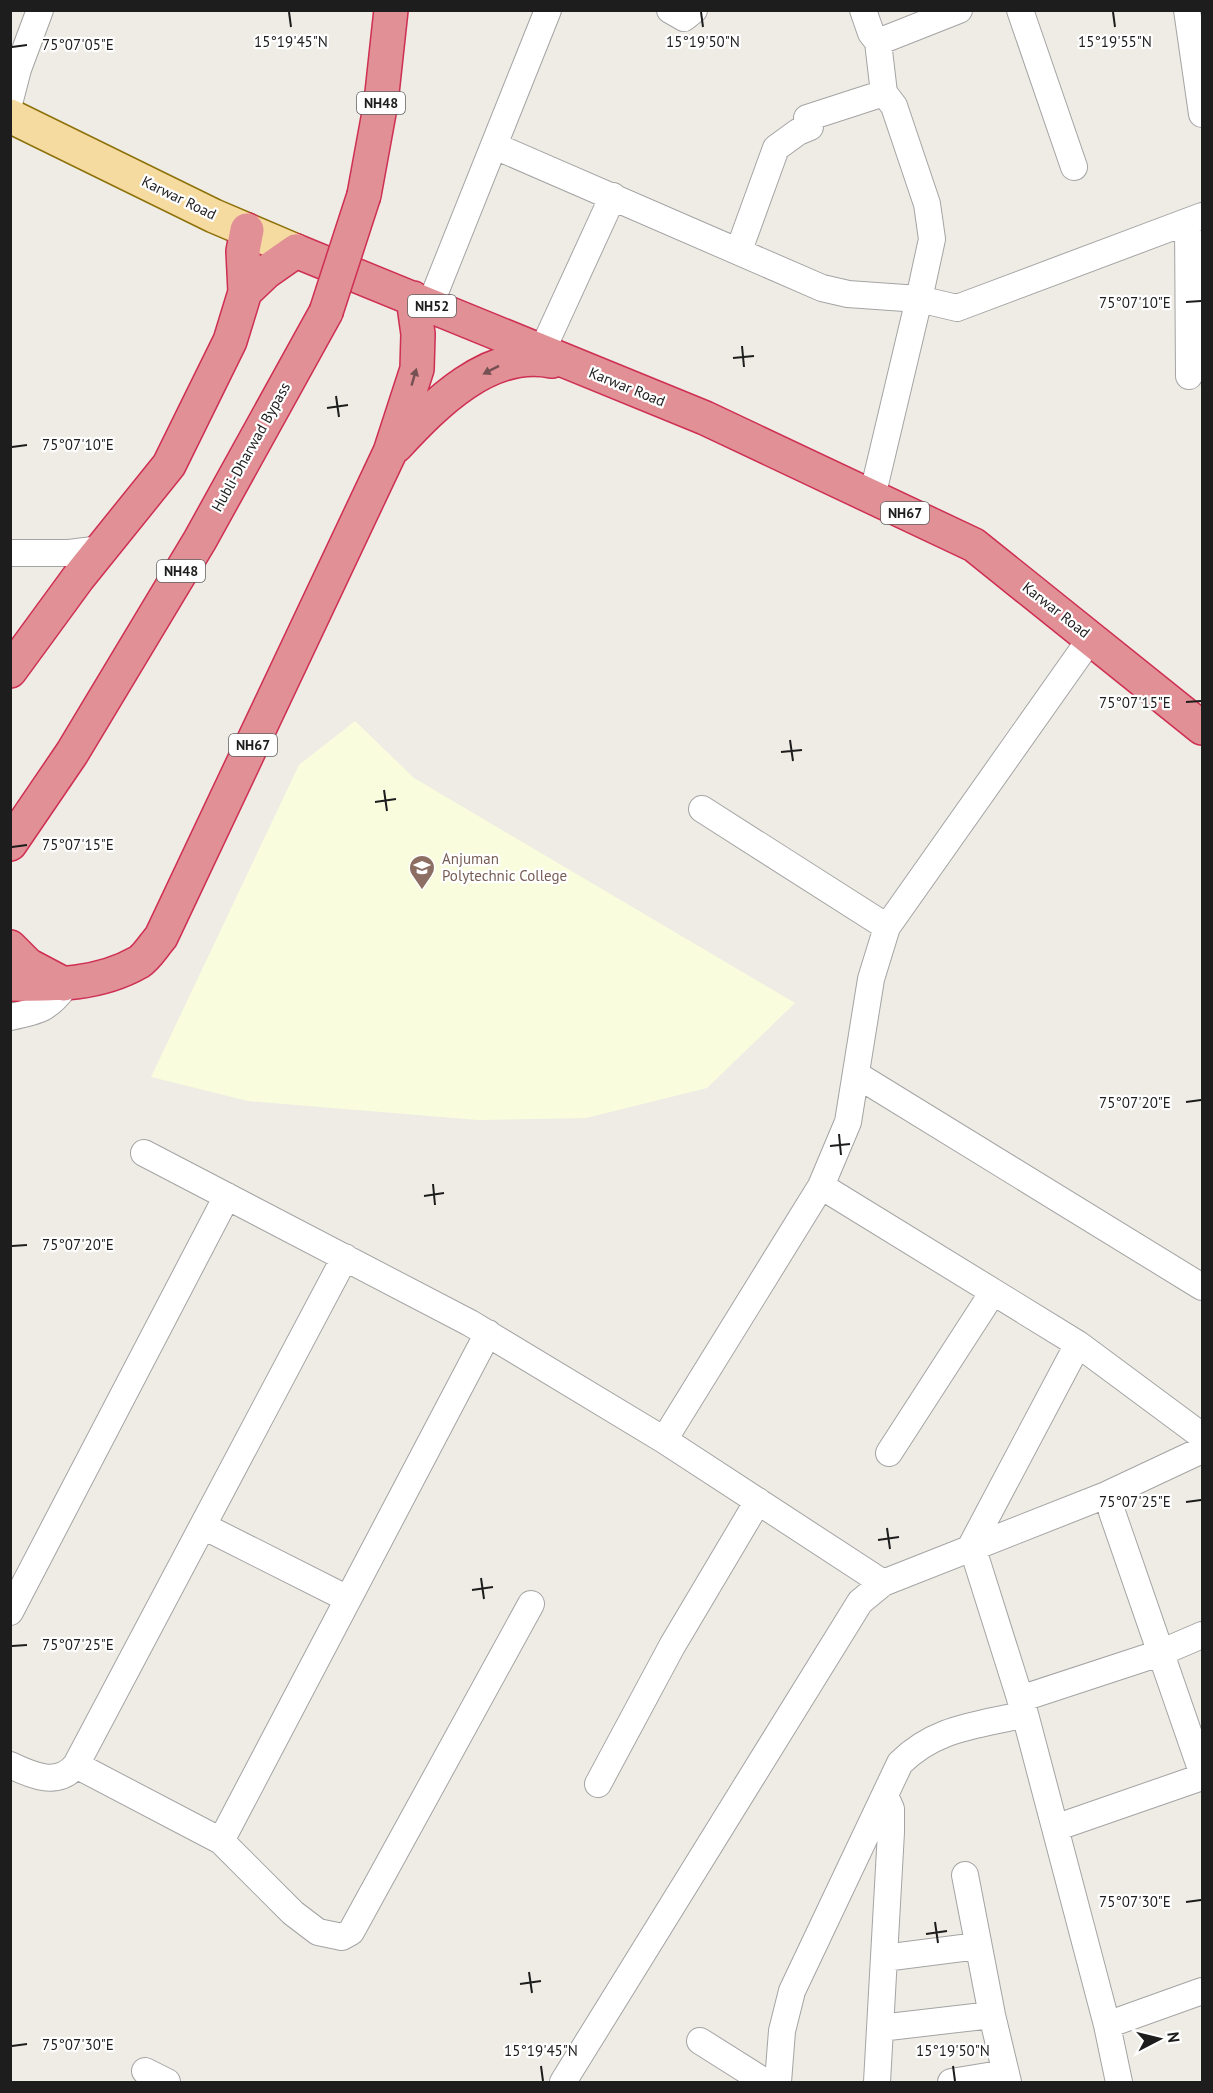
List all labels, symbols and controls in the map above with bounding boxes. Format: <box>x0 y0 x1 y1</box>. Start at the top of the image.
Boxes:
text: 15°19'45"N <box>254 32 328 51</box>
text: 15°19'50"N <box>666 32 740 51</box>
text: 15°19'55"N <box>1078 32 1152 51</box>
text: 75°07'05"E <box>42 35 114 54</box>
road number: NH48 <box>357 92 405 114</box>
street label: Karwar Road <box>139 171 220 224</box>
text: 75°07'10"E <box>1099 293 1171 312</box>
road number: NH52 <box>408 295 456 317</box>
street label: Karwar Road <box>586 363 668 410</box>
one-way arrow <box>482 365 499 375</box>
one-way arrow <box>410 368 419 386</box>
street label: Hubli-Dharwad Bypass <box>207 379 294 515</box>
text: 75°07'10"E <box>42 435 114 454</box>
road number: NH67 <box>881 502 929 524</box>
road number: NH48 <box>157 560 205 582</box>
street label: Karwar Road <box>1019 577 1094 642</box>
text: 75°07'15"E <box>1099 693 1171 712</box>
road number: NH67 <box>229 734 277 756</box>
text: 75°07'15"E <box>42 835 114 854</box>
place label: Anjuman Polytechnic College <box>442 849 567 885</box>
school or university icon: Anjuman Polytechnic College <box>407 853 437 891</box>
text: 75°07'20"E <box>1099 1093 1171 1112</box>
text: 75°07'20"E <box>42 1235 114 1254</box>
text: 75°07'25"E <box>1099 1492 1171 1511</box>
text: 75°07'25"E <box>42 1635 114 1654</box>
text: 75°07'30"E <box>1099 1892 1171 1911</box>
north arrow <box>1129 2009 1189 2069</box>
text: N <box>1163 2031 1184 2044</box>
text: 75°07'30"E <box>42 2035 114 2054</box>
text: 15°19'45"N <box>504 2041 578 2060</box>
text: 15°19'50"N <box>916 2041 990 2060</box>

